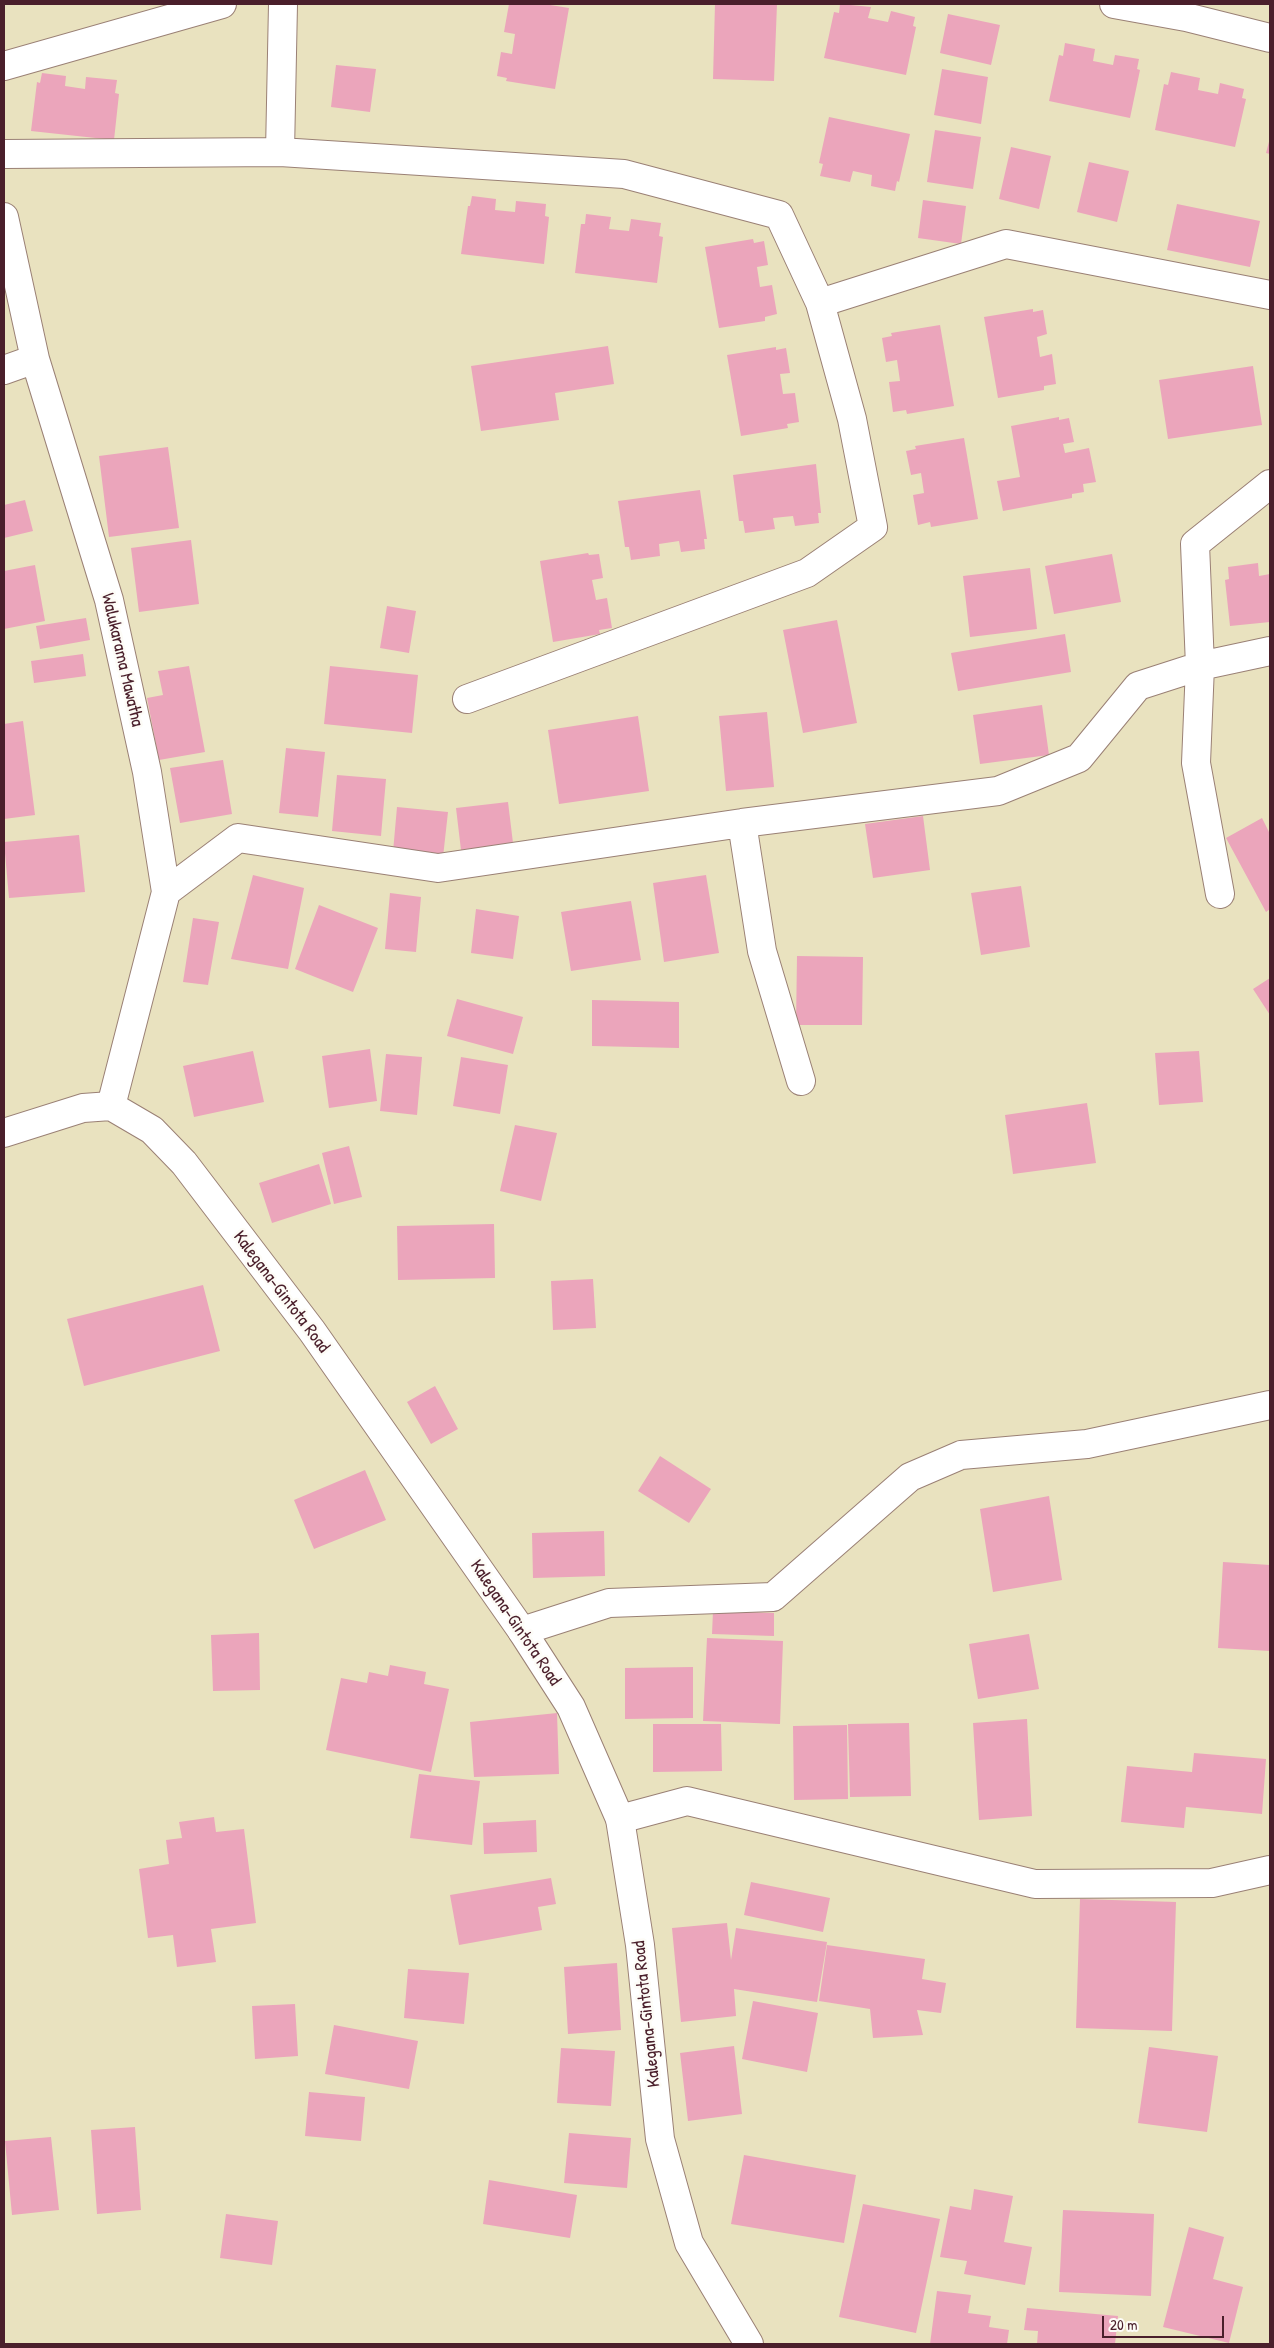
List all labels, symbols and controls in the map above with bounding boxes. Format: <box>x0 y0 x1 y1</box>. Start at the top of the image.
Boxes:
street label: Walukarama Mawatha <box>96 591 148 729</box>
street label: Kalegana-Gintota Road <box>228 1227 334 1357</box>
street label: Kalegana-Gintota Road <box>465 1556 565 1690</box>
street label: Kalegana-Gintota Road <box>629 1940 665 2088</box>
scale bar <box>1104 2306 1226 2338</box>
text: 20 m <box>1110 2314 1137 2335</box>

